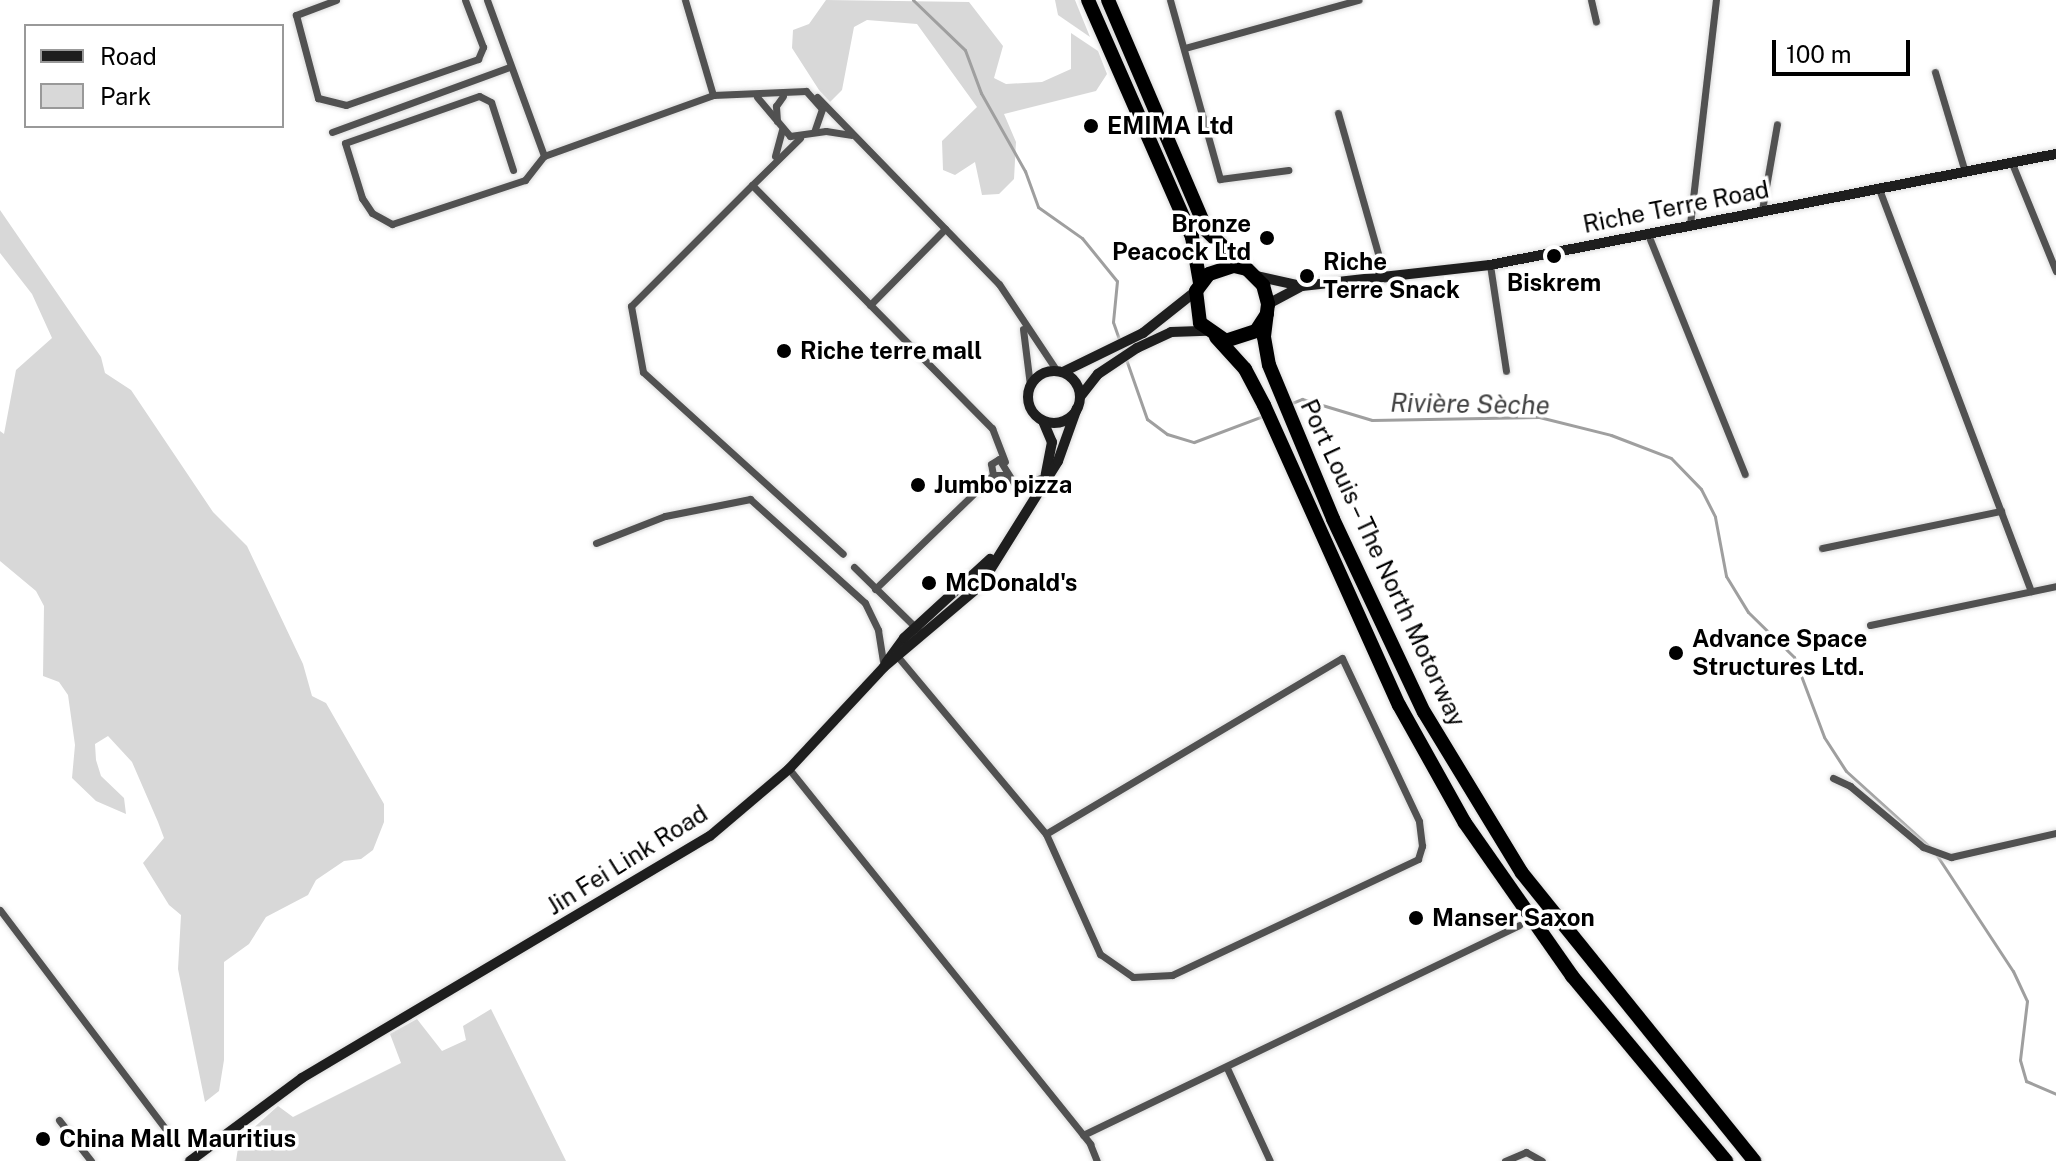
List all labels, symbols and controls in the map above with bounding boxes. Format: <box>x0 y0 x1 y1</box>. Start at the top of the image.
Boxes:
legend <box>24 24 284 128</box>
scale bar <box>1776 24 1914 74</box>
text: 100 m <box>1786 40 1852 68</box>
text: Road <box>100 42 157 70</box>
text: Park <box>100 82 151 110</box>
place label: EMIMA Ltd <box>1107 112 1234 140</box>
marker: EMIMA Ltd <box>1082 117 1100 135</box>
street label: Riche Terre Road <box>1580 175 1772 239</box>
place label: Bronze Peacock Ltd <box>1112 210 1251 266</box>
marker: Bronze Peacock Ltd <box>1258 229 1276 247</box>
marker: Biskrem <box>1545 247 1563 265</box>
place label: Riche Terre Snack <box>1323 248 1460 304</box>
marker: Riche Terre Snack <box>1298 267 1316 285</box>
place label: Biskrem <box>1507 269 1601 297</box>
place label: Riche terre mall <box>800 337 982 365</box>
marker: Riche terre mall <box>775 342 793 360</box>
water label: Rivière Sèche <box>1390 387 1550 421</box>
street label: Port Louis – The North Motorway <box>1293 392 1473 734</box>
place label: Jumbo pizza <box>934 471 1072 499</box>
marker: Jumbo pizza <box>909 476 927 494</box>
place label: McDonald's <box>945 569 1077 597</box>
marker: McDonald's <box>920 574 938 592</box>
place label: Advance Space Structures Ltd. <box>1692 625 1867 681</box>
marker: Advance Space Structures Ltd. <box>1667 644 1685 662</box>
street label: Jin Fei Link Road <box>541 799 713 921</box>
place label: Manser Saxon <box>1432 904 1595 932</box>
marker: Manser Saxon <box>1407 909 1425 927</box>
place label: China Mall Mauritius <box>59 1125 296 1153</box>
marker: China Mall Mauritius <box>34 1130 52 1148</box>

